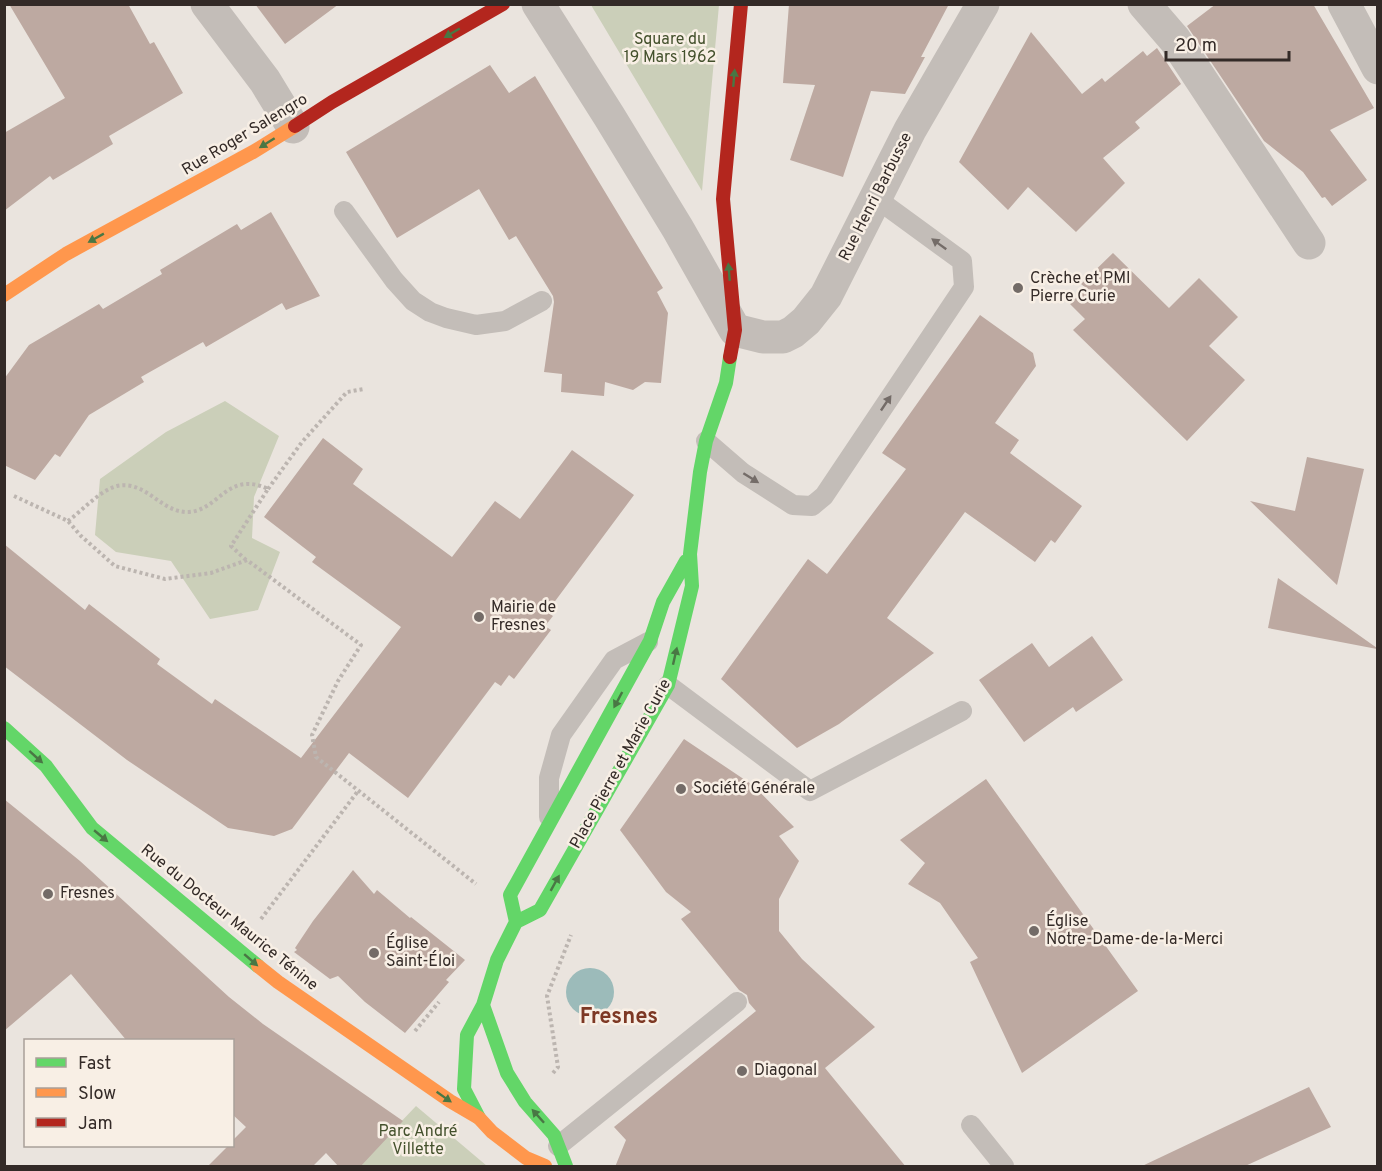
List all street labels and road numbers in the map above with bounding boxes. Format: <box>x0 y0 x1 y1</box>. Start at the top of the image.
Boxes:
street label: Rue Roger Salengro <box>179 90 311 180</box>
street label: Rue Henri Barbusse <box>835 129 917 265</box>
street label: Place Pierre et Marie Curie <box>566 676 676 852</box>
street label: Rue du Docteur Maurice Ténine <box>136 840 322 996</box>

